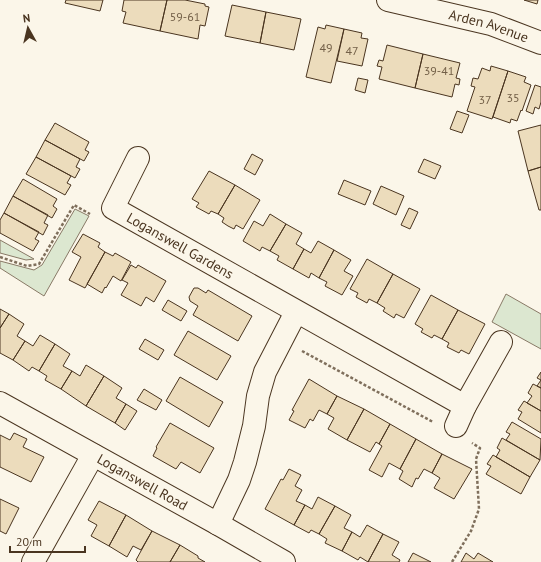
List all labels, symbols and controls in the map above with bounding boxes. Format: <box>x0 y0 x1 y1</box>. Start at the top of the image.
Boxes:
street label: Arden Avenue <box>447 5 531 46</box>
north arrow <box>8 8 48 48</box>
house number: 59-61 <box>170 9 200 24</box>
text: N <box>22 11 31 26</box>
house number: 49 <box>319 40 333 55</box>
house number: 47 <box>345 43 359 58</box>
house number: 39-41 <box>424 63 454 78</box>
house number: 35 <box>506 90 520 105</box>
house number: 37 <box>478 92 492 107</box>
street label: Loganswell Gardens <box>124 209 237 283</box>
street label: Loganswell Road <box>94 450 191 514</box>
scale bar <box>10 528 85 554</box>
text: 20 m <box>16 534 42 549</box>

